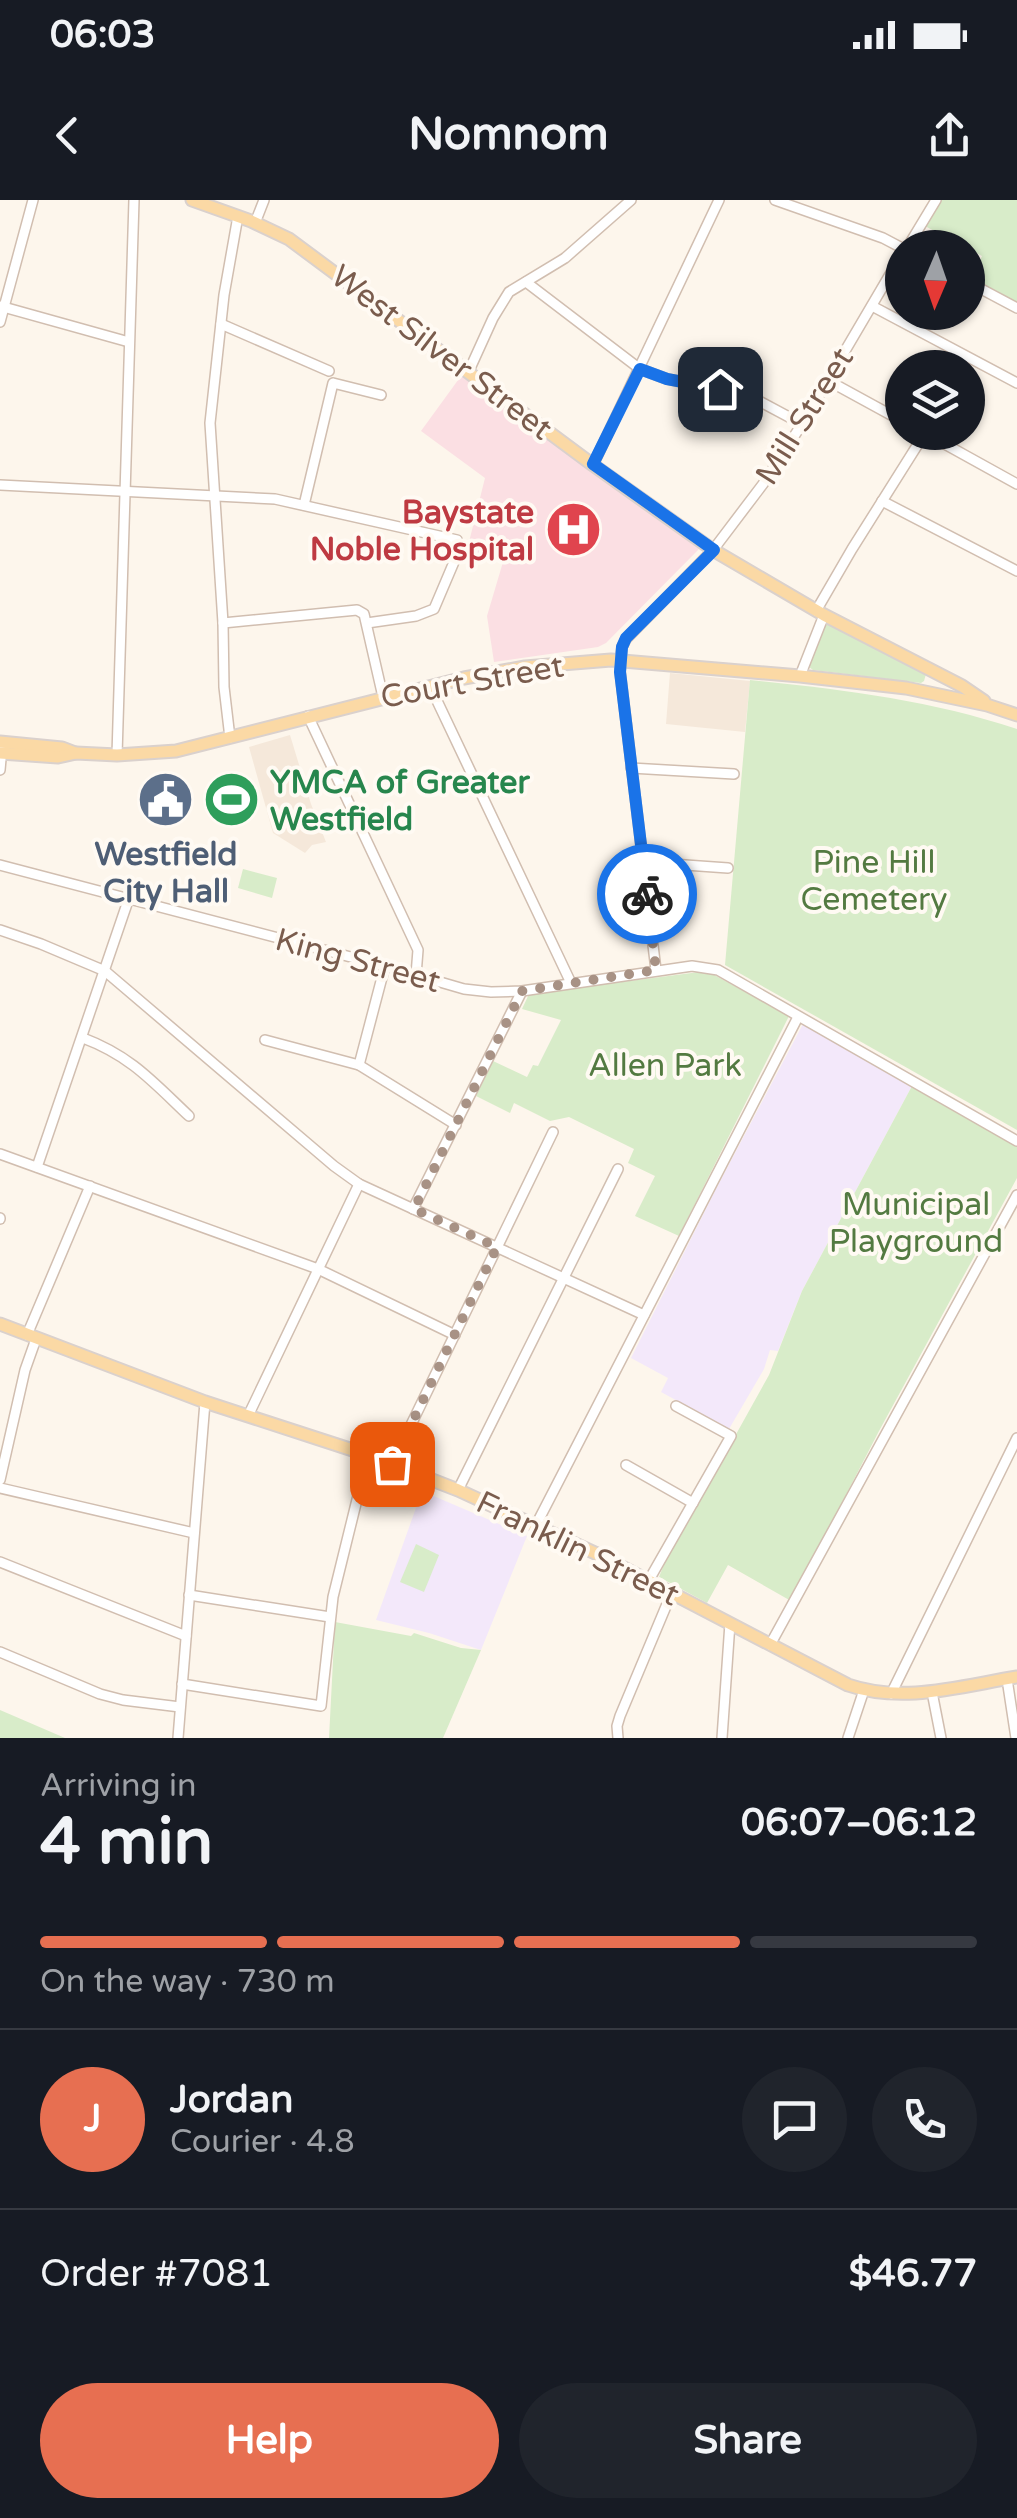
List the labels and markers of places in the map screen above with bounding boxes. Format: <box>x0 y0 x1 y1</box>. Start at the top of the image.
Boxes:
pin <box>678 347 763 432</box>
place label: Baystate Noble Hospital <box>310 494 534 569</box>
hospital icon: Baystate Noble Hospital <box>543 500 603 560</box>
place label: YMCA of Greater Westfield <box>270 764 530 839</box>
public building icon: Westfield City Hall <box>136 770 196 830</box>
sports icon: YMCA of Greater Westfield <box>201 770 261 830</box>
place label: Westfield City Hall <box>94 836 238 911</box>
pin <box>350 1422 435 1507</box>

